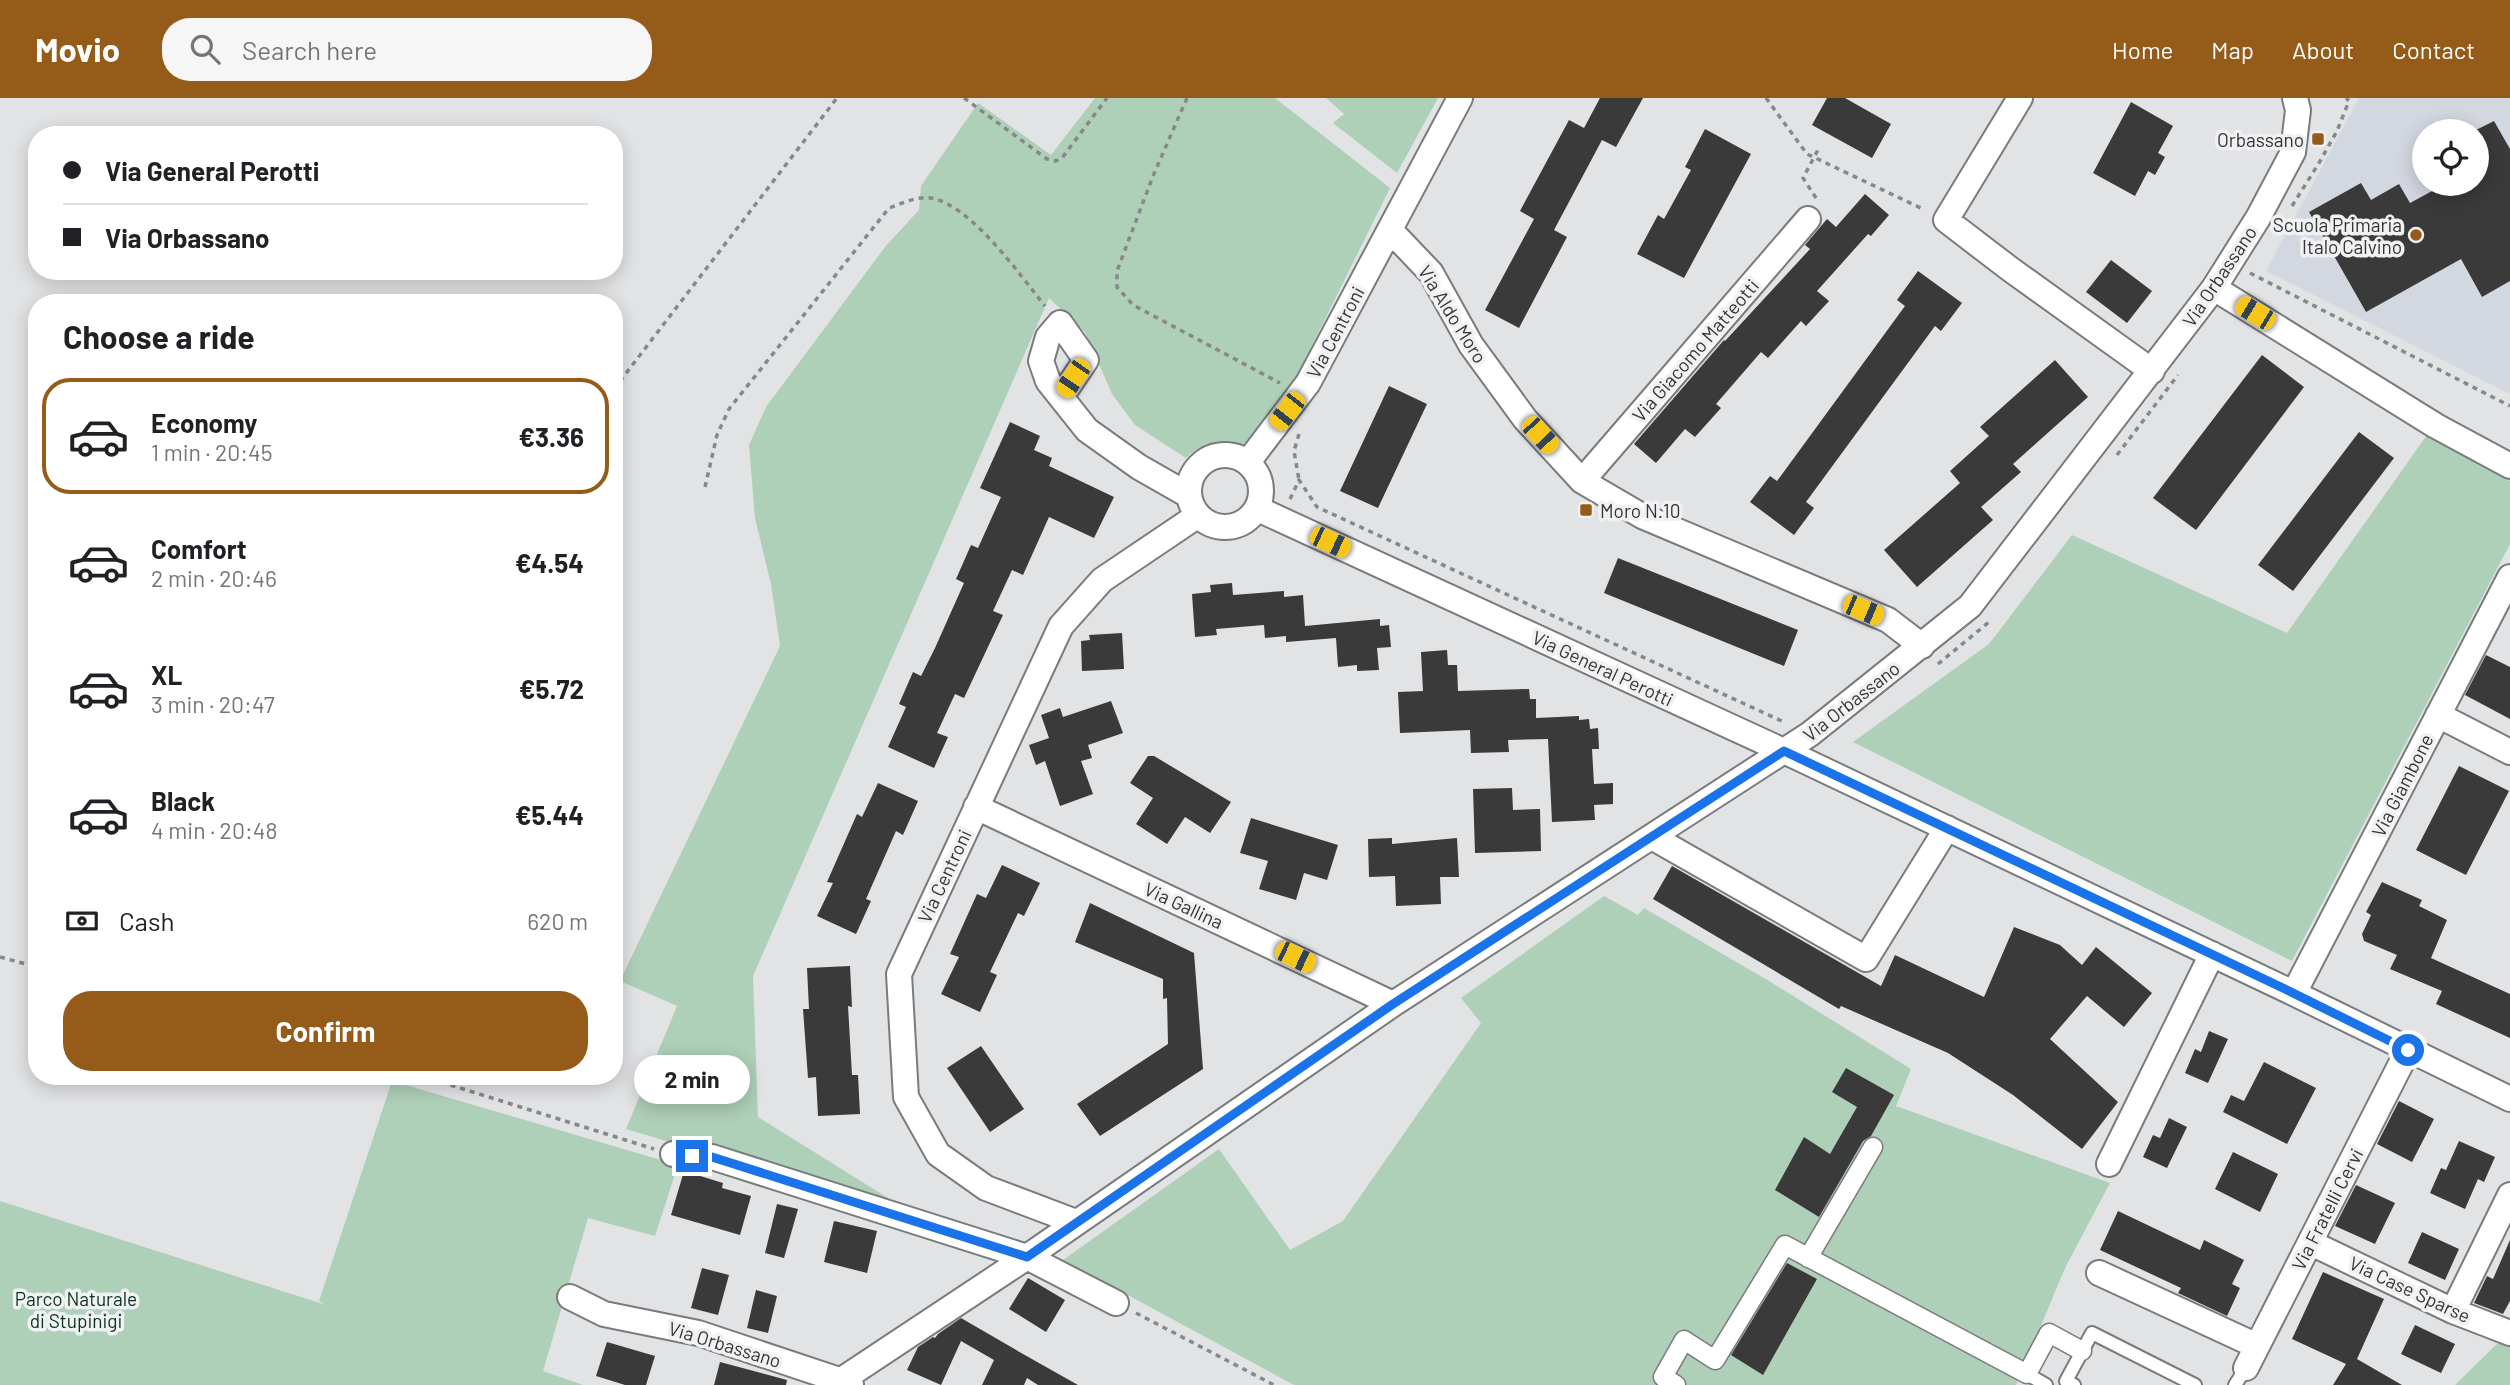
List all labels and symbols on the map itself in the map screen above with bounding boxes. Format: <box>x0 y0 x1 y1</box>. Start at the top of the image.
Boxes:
place label: Orbassano <box>2217 128 2304 151</box>
marker: Orbassano <box>2310 131 2326 147</box>
place label: Scuola Primaria Italo Calvino <box>2273 213 2402 258</box>
street label: Via Orbassano <box>2177 221 2261 331</box>
marker: Scuola Primaria Italo Calvino <box>2408 227 2424 243</box>
street label: Via Aldo Moro <box>1414 261 1492 367</box>
street label: Via Giacomo Matteotti <box>1627 274 1763 426</box>
street label: Via Centroni <box>1301 282 1369 382</box>
car <box>2232 293 2279 333</box>
car <box>1053 355 1094 401</box>
car <box>1266 388 1309 434</box>
car <box>1518 412 1563 458</box>
place label: Moro N.10 <box>1600 499 1680 522</box>
marker: Moro N.10 <box>1578 502 1594 518</box>
car <box>1307 524 1354 560</box>
car <box>1840 592 1887 628</box>
street label: Via General Perotti <box>1529 625 1677 711</box>
street label: Via Orbassano <box>1798 656 1904 746</box>
street label: Via Giambone <box>2366 730 2438 840</box>
street label: Via Centroni <box>912 826 976 926</box>
street label: Via Gallina <box>1141 877 1227 933</box>
car <box>1272 938 1319 976</box>
route start <box>2392 1034 2424 1066</box>
callout: 2 min <box>634 1054 750 1104</box>
route end <box>676 1140 708 1172</box>
street label: Via Fratelli Cervi <box>2286 1144 2368 1274</box>
street label: Via Case Sparse <box>2346 1251 2474 1327</box>
park label: Parco Naturale di Stupinigi <box>15 1287 137 1332</box>
street label: Via Orbassano <box>666 1316 784 1372</box>

